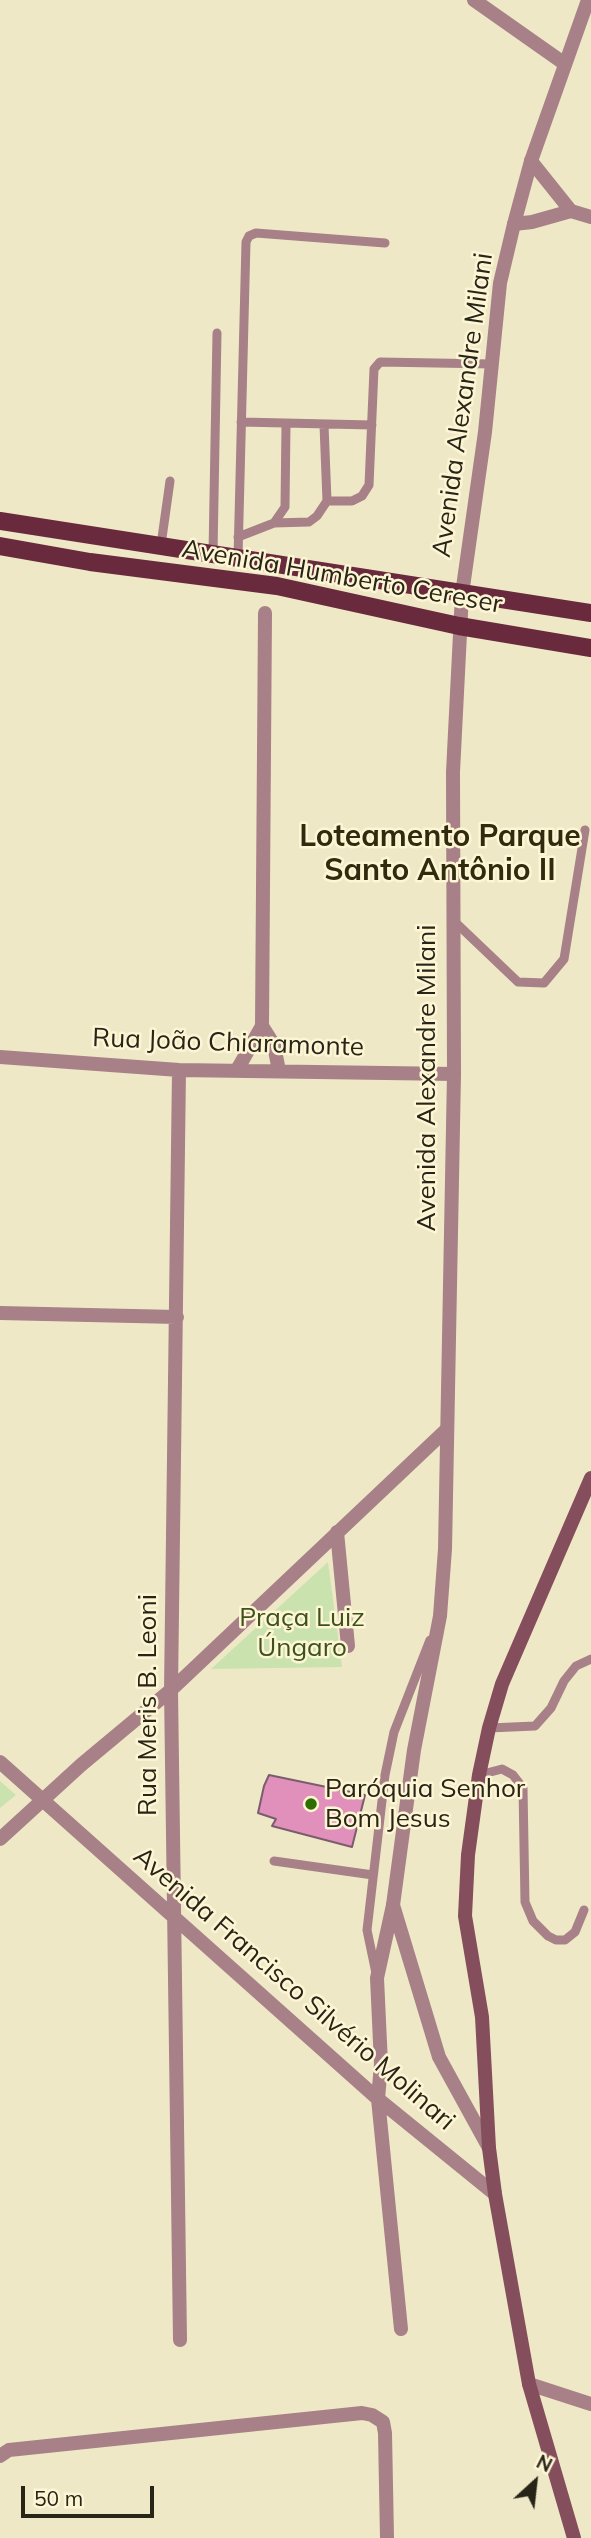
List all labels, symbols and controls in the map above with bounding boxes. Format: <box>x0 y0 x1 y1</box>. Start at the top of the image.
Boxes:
street label: Avenida Alexandre Milani <box>426 251 500 559</box>
street label: Avenida Humberto Cereser <box>179 533 505 621</box>
district label: Loteamento Parque Santo Antônio II <box>299 819 581 890</box>
street label: Avenida Alexandre Milani <box>411 924 443 1232</box>
street label: Rua João Chiaramonte <box>92 1023 364 1063</box>
street label: Rua Meris B. Leoni <box>132 1594 164 1816</box>
park label: Praça Luiz Úngaro <box>239 1602 365 1664</box>
place label: Paróquia Senhor Bom Jesus <box>325 1773 525 1834</box>
marker: Paróquia Senhor Bom Jesus <box>303 1796 319 1812</box>
street label: Avenida Francisco Silvério Molinari <box>127 1841 461 2137</box>
north arrow <box>500 2447 570 2517</box>
text: N <box>533 2449 556 2477</box>
scale bar <box>24 2472 158 2516</box>
text: 50 m <box>34 2485 83 2511</box>

